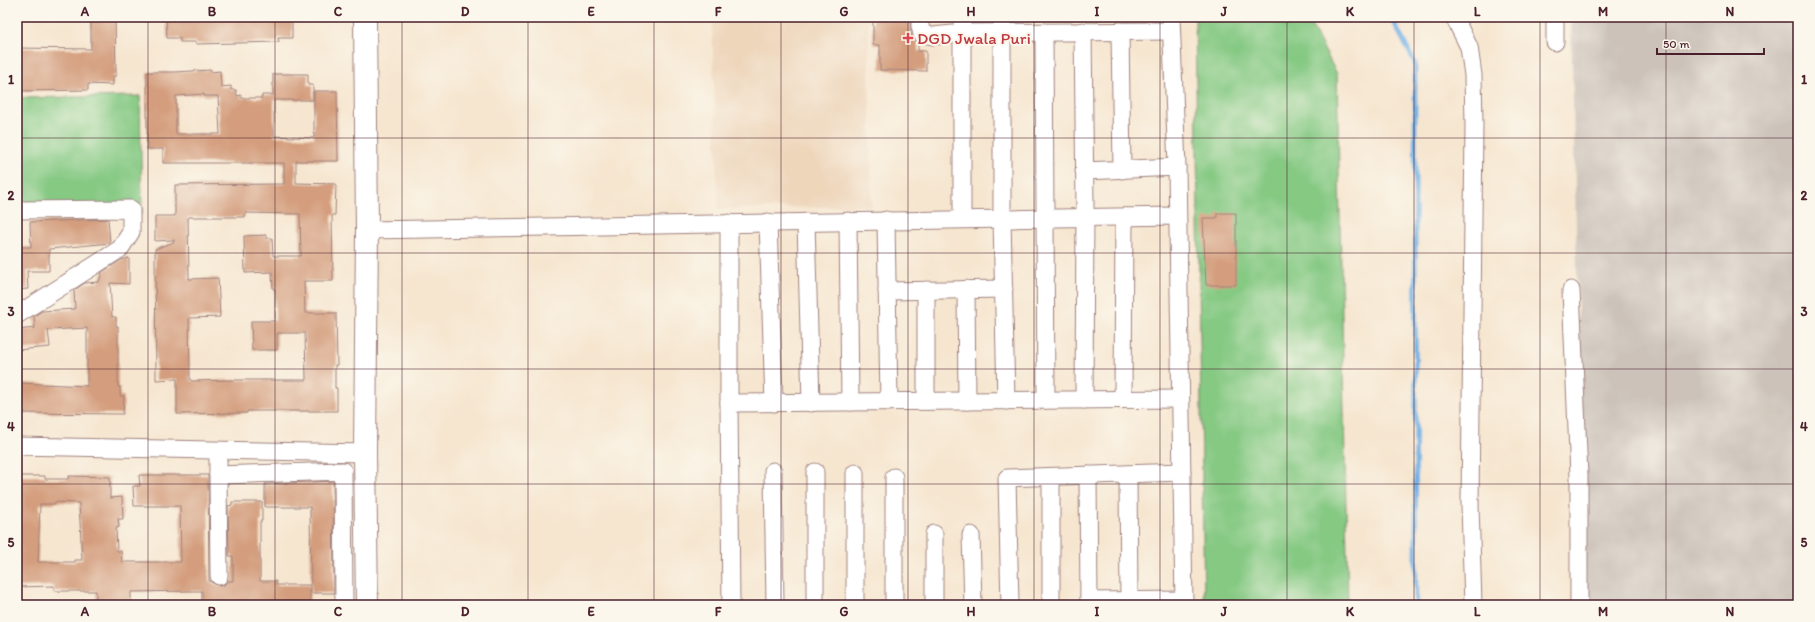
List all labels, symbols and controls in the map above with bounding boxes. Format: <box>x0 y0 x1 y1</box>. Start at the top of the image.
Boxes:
text: A <box>80 4 90 19</box>
text: B <box>208 4 217 19</box>
text: C <box>334 4 343 19</box>
text: D <box>461 4 470 19</box>
text: E <box>587 4 595 19</box>
text: F <box>715 4 722 19</box>
text: G <box>840 4 849 19</box>
text: H <box>967 4 976 19</box>
text: I <box>1095 4 1100 19</box>
text: J <box>1220 4 1228 19</box>
text: K <box>1346 4 1355 19</box>
text: L <box>1474 4 1481 19</box>
text: M <box>1598 4 1608 19</box>
text: N <box>1726 4 1735 19</box>
place label: DGD Jwala Puri <box>917 28 1031 48</box>
scale bar <box>1657 30 1764 56</box>
marker: DGD Jwala Puri <box>902 32 914 44</box>
text: 50 m <box>1663 37 1689 51</box>
text: 1 <box>8 72 14 87</box>
text: 1 <box>1801 72 1807 87</box>
text: 2 <box>8 188 15 203</box>
text: 2 <box>1801 188 1808 203</box>
text: 3 <box>7 304 15 319</box>
text: 3 <box>1800 304 1808 319</box>
text: 4 <box>7 419 15 434</box>
text: 4 <box>1800 419 1808 434</box>
text: 5 <box>8 535 15 550</box>
text: 5 <box>1801 535 1808 550</box>
text: A <box>80 604 90 619</box>
text: B <box>208 604 217 619</box>
text: C <box>334 604 343 619</box>
text: D <box>461 604 470 619</box>
text: E <box>587 604 595 619</box>
text: F <box>715 604 722 619</box>
text: G <box>840 604 849 619</box>
text: H <box>967 604 976 619</box>
text: I <box>1095 604 1100 619</box>
text: J <box>1220 604 1228 619</box>
text: K <box>1346 604 1355 619</box>
text: L <box>1474 604 1481 619</box>
text: M <box>1598 604 1608 619</box>
text: N <box>1726 604 1735 619</box>

